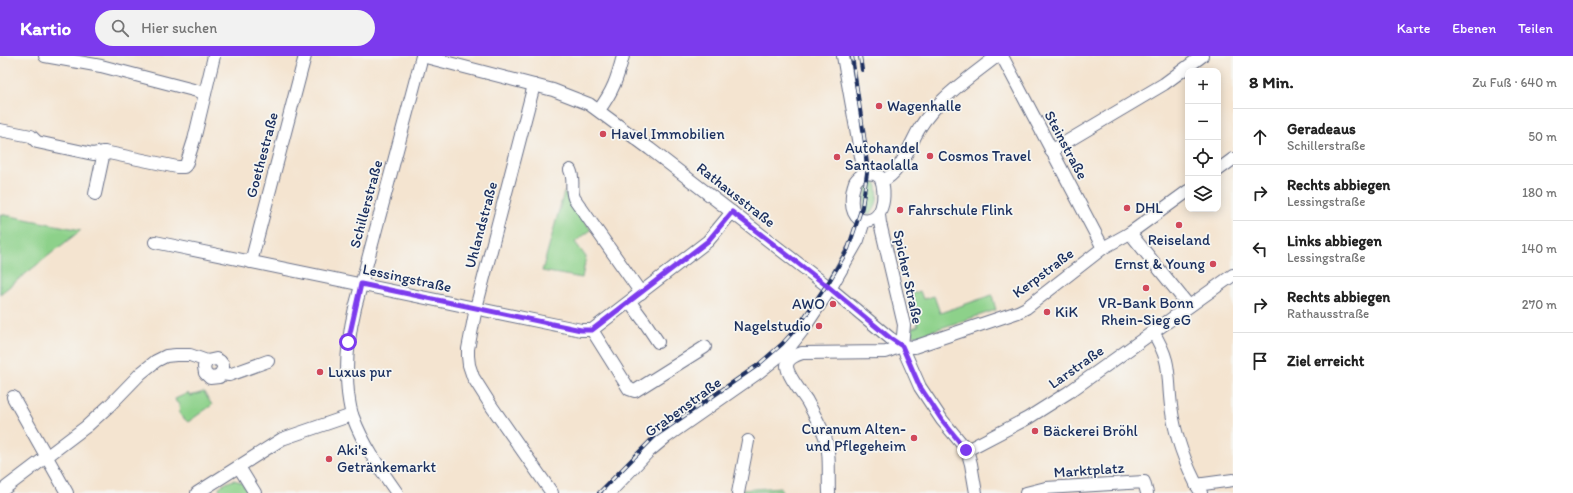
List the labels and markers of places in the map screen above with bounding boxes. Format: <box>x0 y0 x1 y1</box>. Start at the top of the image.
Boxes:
place label: Wagenhalle <box>887 97 961 115</box>
marker: Wagenhalle <box>874 101 884 111</box>
place label: Havel Immobilien <box>611 125 725 143</box>
marker: Havel Immobilien <box>598 129 608 139</box>
place label: Autohandel Santaolalla <box>845 139 920 174</box>
place label: Cosmos Travel <box>938 147 1032 165</box>
marker: Cosmos Travel <box>925 151 935 161</box>
marker: Autohandel Santaolalla <box>832 152 842 162</box>
place label: DHL <box>1135 199 1163 217</box>
place label: Fahrschule Flink <box>908 201 1013 219</box>
marker: DHL <box>1122 203 1132 213</box>
marker: Fahrschule Flink <box>895 205 905 215</box>
marker: Reiseland <box>1174 220 1184 230</box>
place label: Reiseland <box>1148 231 1211 249</box>
place label: Ernst & Young <box>1115 255 1205 273</box>
marker: Ernst & Young <box>1208 259 1218 269</box>
marker: VR-Bank Bonn Rhein-Sieg eG <box>1141 283 1151 293</box>
place label: VR-Bank Bonn Rhein-Sieg eG <box>1098 294 1194 329</box>
place label: AWO <box>792 295 825 313</box>
marker: AWO <box>828 299 838 309</box>
place label: KiK <box>1055 303 1078 321</box>
marker: KiK <box>1042 307 1052 317</box>
place label: Nagelstudio <box>734 317 811 335</box>
marker: Nagelstudio <box>814 321 824 331</box>
place label: Luxus pur <box>328 363 392 381</box>
marker: Luxus pur <box>315 367 325 377</box>
place label: Curanum Alten- und Pflegeheim <box>801 420 906 455</box>
place label: Bäckerei Bröhl <box>1043 422 1139 440</box>
marker: Bäckerei Bröhl <box>1030 426 1040 436</box>
marker: Curanum Alten- und Pflegeheim <box>909 433 919 443</box>
place label: Aki's Getränkemarkt <box>337 441 437 476</box>
marker: Aki's Getränkemarkt <box>324 454 334 464</box>

